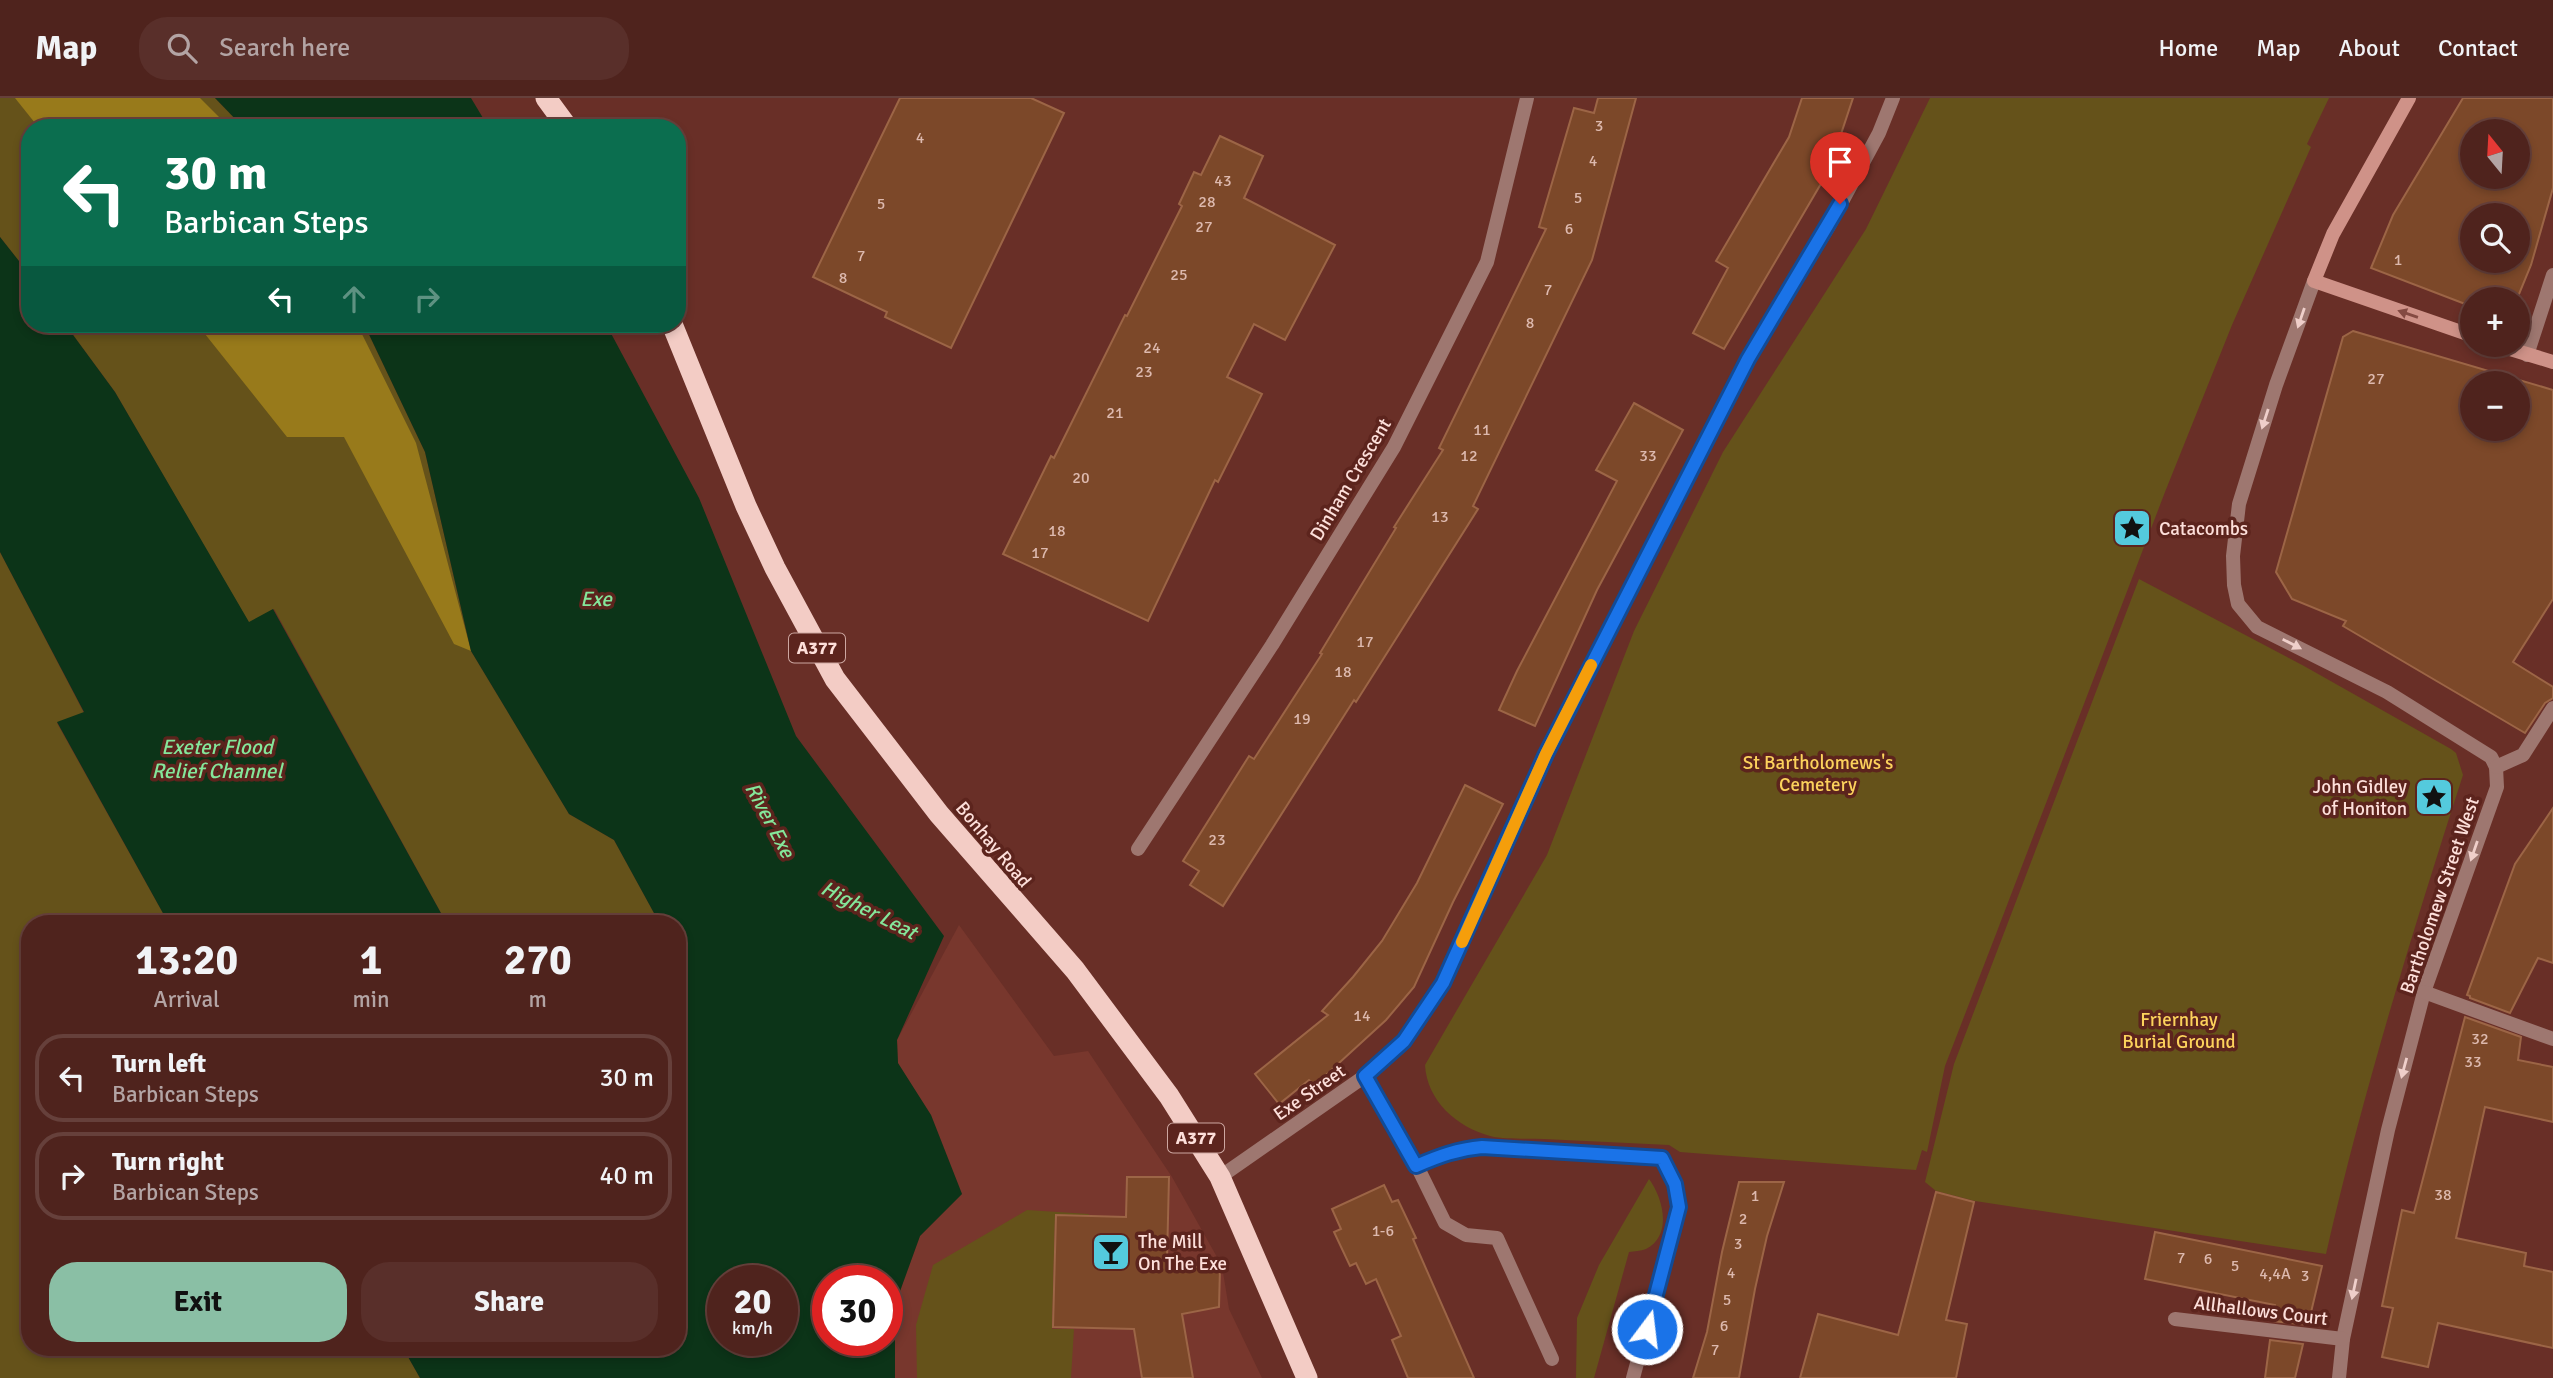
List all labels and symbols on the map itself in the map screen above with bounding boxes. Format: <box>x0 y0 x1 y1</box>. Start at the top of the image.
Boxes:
house number: 3 <box>1595 116 1603 136</box>
north arrow <box>2460 119 2530 189</box>
house number: 4 <box>916 128 925 148</box>
pin <box>1810 132 1870 204</box>
house number: 4 <box>1589 151 1598 171</box>
house number: 43 <box>1214 171 1232 191</box>
house number: 5 <box>1574 188 1582 208</box>
house number: 28 <box>1198 192 1216 212</box>
house number: 5 <box>877 194 885 214</box>
house number: 27 <box>1195 217 1213 237</box>
house number: 6 <box>1565 219 1573 239</box>
house number: 7 <box>857 246 865 266</box>
house number: 1 <box>2394 250 2402 270</box>
house number: 25 <box>1170 265 1188 285</box>
house number: 8 <box>839 268 847 288</box>
house number: 7 <box>1544 280 1552 300</box>
one-way arrow <box>2295 308 2306 329</box>
one-way arrow <box>2398 308 2419 319</box>
house number: 8 <box>1526 313 1534 333</box>
house number: 24 <box>1143 338 1161 358</box>
house number: 23 <box>1135 362 1153 382</box>
house number: 27 <box>2367 369 2385 389</box>
house number: 21 <box>1106 403 1124 423</box>
one-way arrow <box>2259 408 2270 429</box>
street label: Dinham Crescent <box>1305 414 1397 545</box>
house number: 11 <box>1473 420 1491 440</box>
house number: 12 <box>1460 446 1478 466</box>
house number: 33 <box>1639 446 1657 466</box>
house number: 20 <box>1072 468 1090 488</box>
house number: 13 <box>1431 507 1449 527</box>
place icon: Catacombs <box>2111 507 2153 549</box>
place label: Catacombs <box>2159 517 2248 541</box>
house number: 18 <box>1048 521 1066 541</box>
house number: 17 <box>1031 543 1049 563</box>
water label: Exe <box>580 586 613 612</box>
house number: 17 <box>1356 632 1374 652</box>
road number: A377 <box>789 634 845 662</box>
one-way arrow <box>2282 638 2302 649</box>
house number: 18 <box>1334 662 1352 682</box>
house number: 19 <box>1293 709 1311 729</box>
water label: Exeter Flood Relief Channel <box>151 734 284 784</box>
park label: St Bartholomews's Cemetery <box>1743 751 1893 797</box>
place label: John Gidley of Honiton <box>2313 775 2407 821</box>
place icon: John Gidley of Honiton <box>2413 776 2455 818</box>
water label: River Exe <box>739 778 801 864</box>
street label: Bartholomew Street West <box>2395 793 2485 997</box>
street label: Bonhay Road <box>950 797 1036 893</box>
house number: 23 <box>1208 830 1226 850</box>
one-way arrow <box>2468 841 2479 862</box>
water label: Higher Leat <box>817 875 924 946</box>
house number: 14 <box>1353 1006 1371 1026</box>
park label: Friernhay Burial Ground <box>2122 1008 2236 1054</box>
house number: 32 <box>2471 1029 2489 1049</box>
house number: 33 <box>2464 1052 2482 1072</box>
one-way arrow <box>2398 1057 2409 1079</box>
street label: Exe Street <box>1269 1059 1350 1126</box>
road number: A377 <box>1168 1124 1224 1153</box>
house number: 38 <box>2434 1185 2452 1205</box>
house number: 1 <box>1751 1186 1759 1206</box>
house number: 2 <box>1739 1209 1747 1229</box>
house number: 1-6 <box>1372 1221 1394 1241</box>
place label: The Mill On The Exe <box>1138 1230 1227 1276</box>
bar icon: The Mill On The Exe <box>1090 1231 1132 1273</box>
house number: 3 <box>1734 1234 1742 1254</box>
house number: 7 <box>2177 1248 2185 1268</box>
house number: 6 <box>2204 1249 2212 1269</box>
house number: 5 <box>2231 1256 2239 1276</box>
house number: 4 <box>1727 1263 1736 1283</box>
house number: 4,4A <box>2259 1264 2291 1284</box>
speed limit sign: 30 <box>812 1265 903 1356</box>
house number: 3 <box>2301 1266 2309 1286</box>
one-way arrow <box>2348 1278 2359 1300</box>
house number: 5 <box>1723 1290 1731 1310</box>
street label: Allhallows Court <box>2193 1291 2330 1331</box>
position arrow <box>1610 1292 1684 1366</box>
house number: 6 <box>1720 1316 1728 1336</box>
house number: 7 <box>1711 1340 1719 1360</box>

